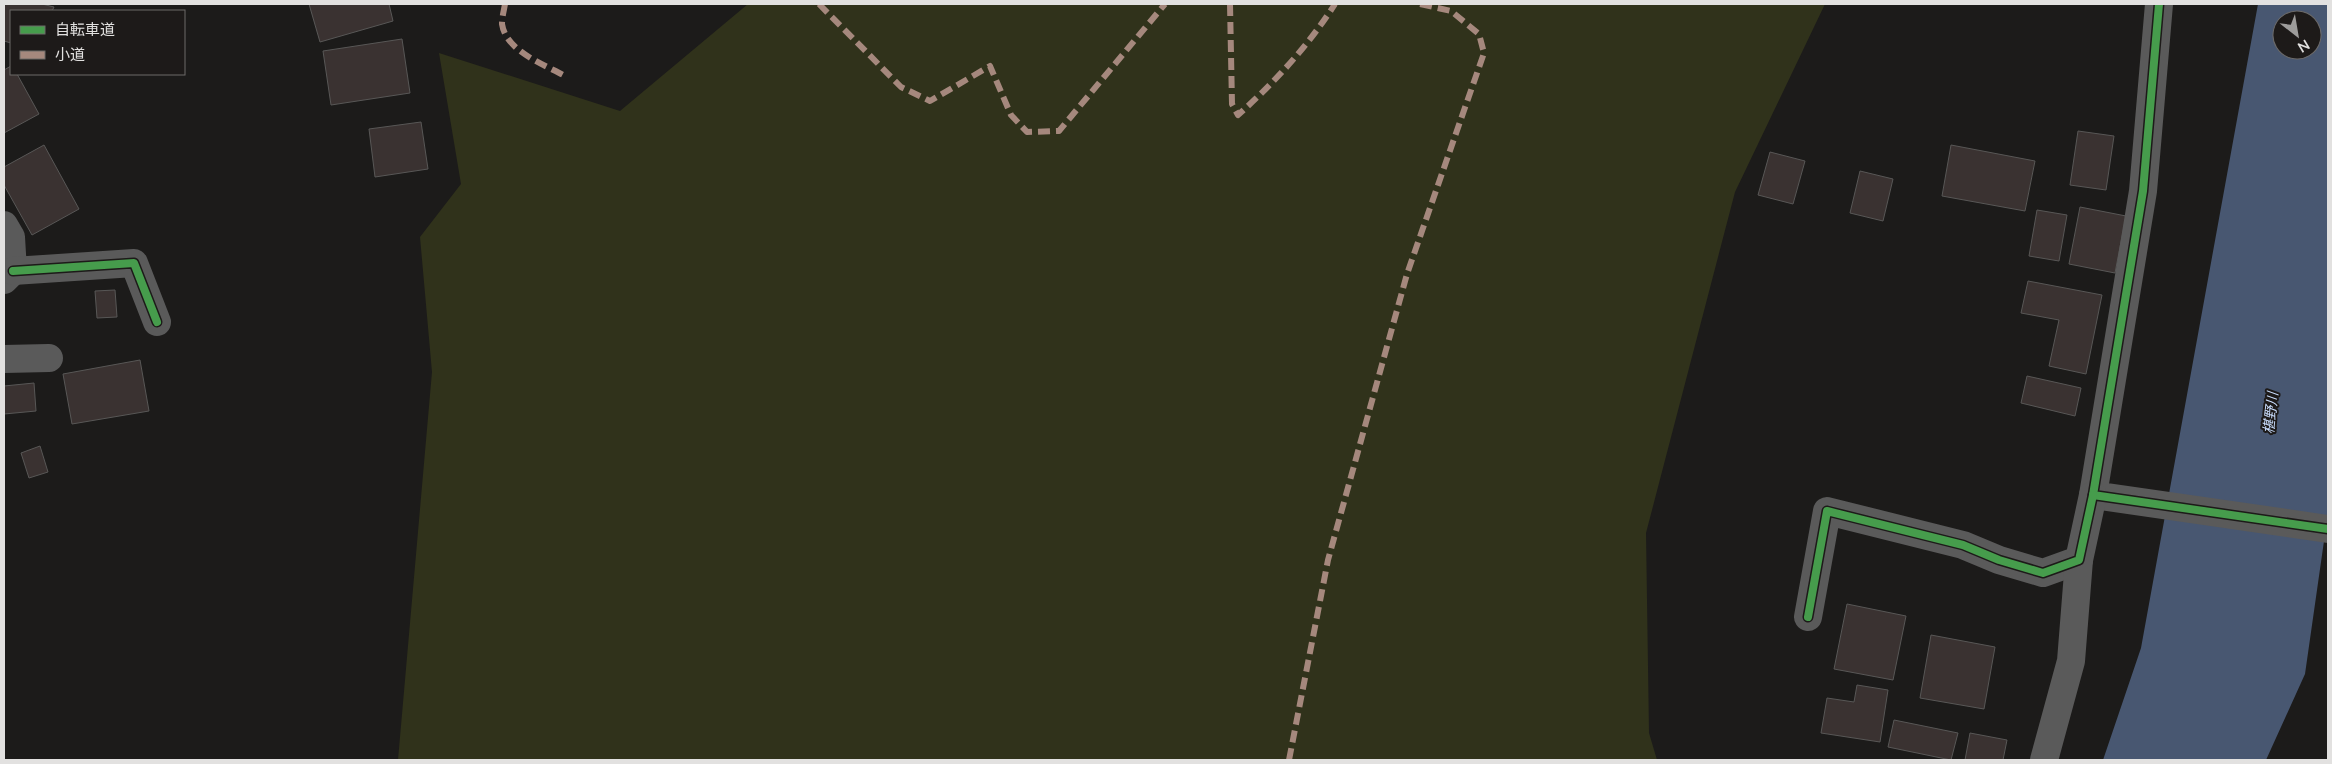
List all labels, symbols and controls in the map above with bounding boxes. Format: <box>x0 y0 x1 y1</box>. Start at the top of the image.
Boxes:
legend <box>10 10 185 75</box>
north arrow <box>2272 10 2322 60</box>
text: 自転車道 <box>55 20 115 38</box>
text: N <box>2295 37 2313 57</box>
text: 小道 <box>55 45 85 63</box>
water label: 椹野川 <box>2259 389 2281 435</box>

